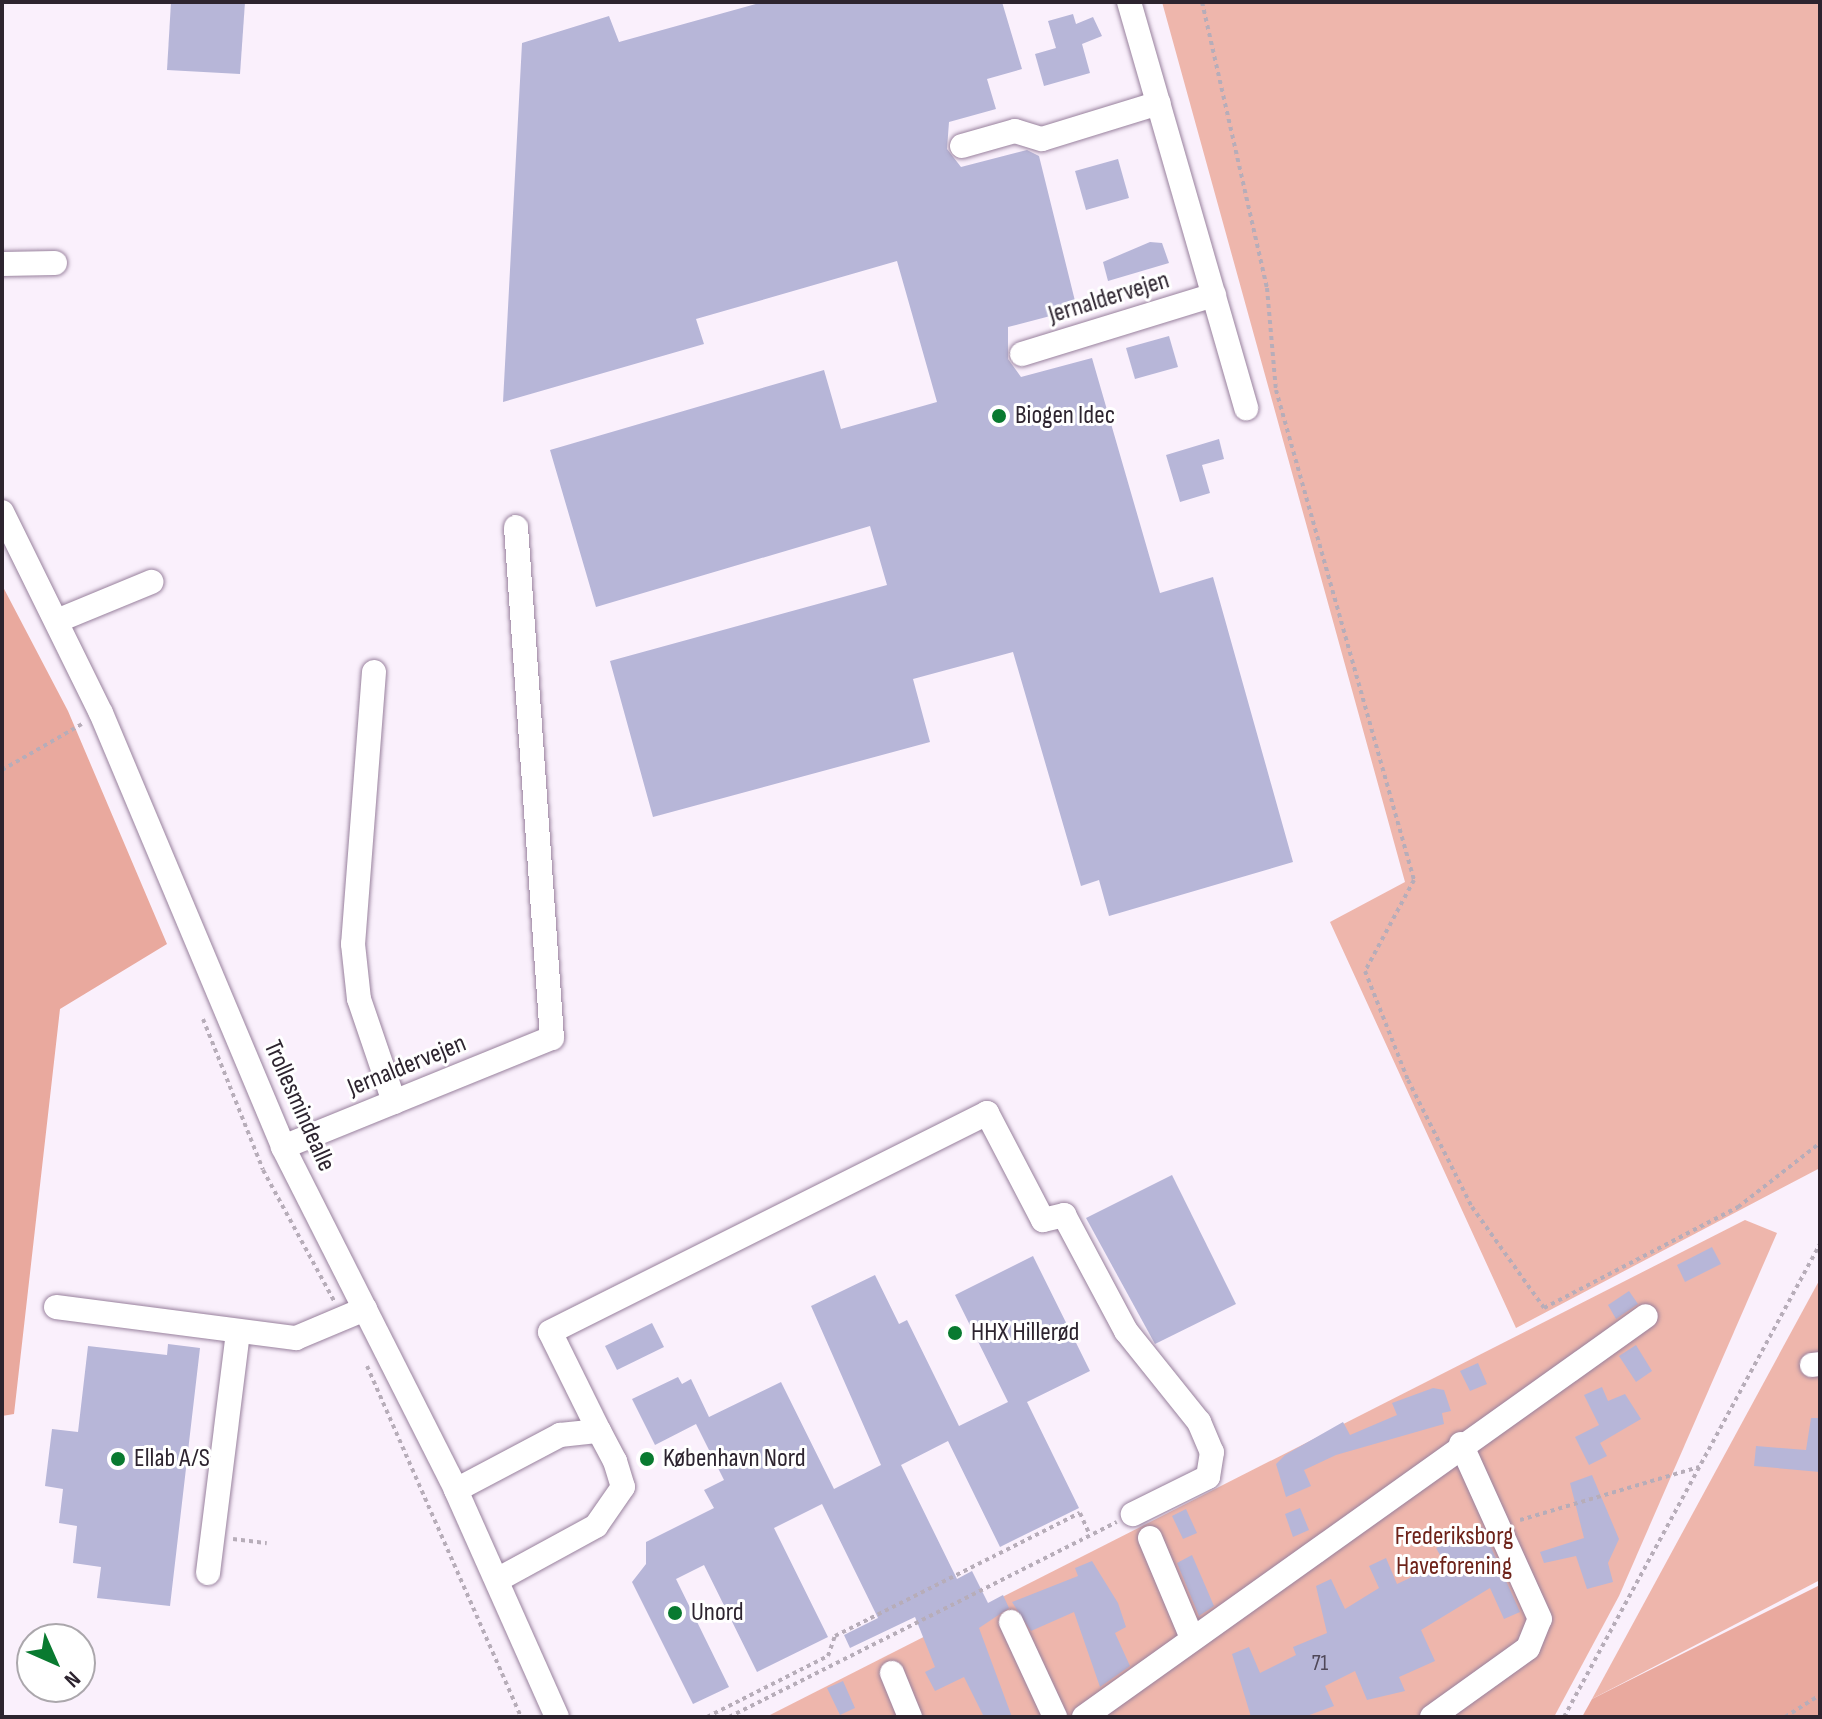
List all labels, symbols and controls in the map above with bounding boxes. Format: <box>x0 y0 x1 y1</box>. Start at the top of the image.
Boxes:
street label: Jernaldervejen <box>1045 265 1173 331</box>
place label: Biogen Idec <box>1015 400 1115 432</box>
marker: Biogen Idec <box>990 407 1008 425</box>
street label: Jernaldervejen <box>343 1028 471 1104</box>
street label: Trollesmindealle <box>256 1036 342 1176</box>
place label: HHX Hillerød <box>971 1317 1079 1349</box>
marker: HHX Hillerød <box>946 1324 964 1342</box>
place label: Ellab A/S <box>134 1443 210 1475</box>
place label: København Nord <box>663 1443 806 1475</box>
marker: Ellab A/S <box>109 1450 127 1468</box>
marker: København Nord <box>638 1450 656 1468</box>
park label: Frederiksborg Haveforening <box>1395 1521 1513 1582</box>
place label: Unord <box>691 1597 744 1629</box>
marker: Unord <box>666 1604 684 1622</box>
north arrow <box>16 1623 96 1703</box>
house number: 71 <box>1312 1651 1328 1677</box>
text: N <box>58 1665 86 1693</box>

